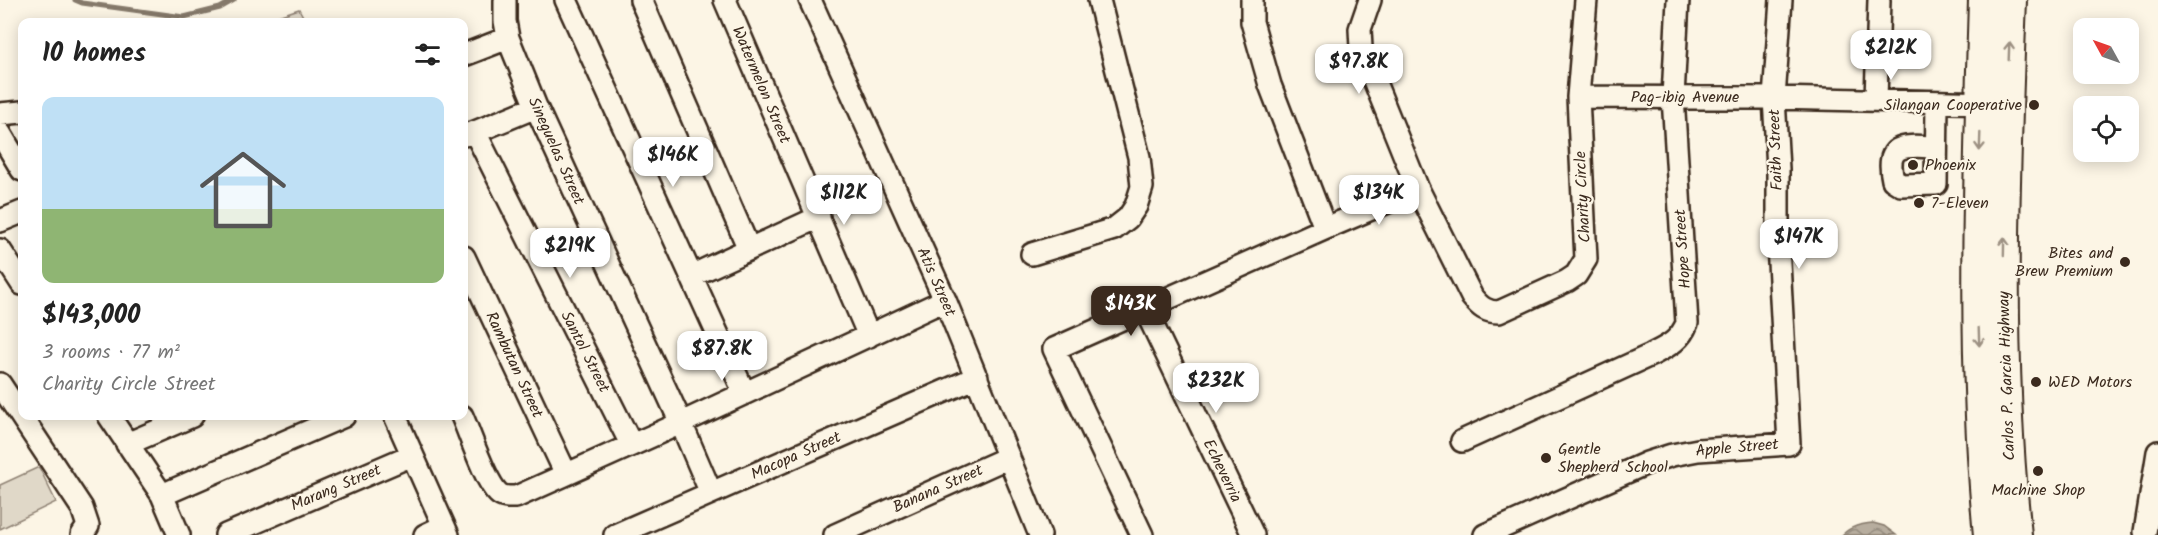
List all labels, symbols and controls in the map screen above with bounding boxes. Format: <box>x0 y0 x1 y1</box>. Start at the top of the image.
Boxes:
north arrow <box>2073 18 2139 84</box>
map controls <box>2073 18 2139 162</box>
street label: Watermelon Street <box>725 22 797 148</box>
pin: $212K <box>1849 30 1933 81</box>
text: 10 homes <box>42 33 146 75</box>
text: $212K <box>1864 33 1918 65</box>
icon: filters <box>411 38 444 71</box>
one-way arrow <box>2003 41 2015 61</box>
pin: $97.8K <box>1310 44 1408 95</box>
text: $97.8K <box>1329 47 1389 79</box>
street label: Pag-ibig Avenue <box>1631 85 1739 110</box>
street label: Sineguelas Street <box>521 93 591 210</box>
place label: Silangan Cooperative <box>1884 93 2022 118</box>
button: locate <box>2073 96 2139 162</box>
marker: Silangan Cooperative <box>2027 98 2041 112</box>
street label: Faith Street <box>1762 108 1790 191</box>
one-way arrow <box>1974 132 1986 152</box>
icon: home <box>189 136 297 244</box>
pin: $146K <box>631 137 715 188</box>
text: $146K <box>647 140 699 172</box>
street label: Charity Circle <box>1568 151 1598 243</box>
place label: Phoenix <box>1925 153 1977 178</box>
marker: Phoenix <box>1906 158 1920 172</box>
pin: $112K <box>802 175 886 226</box>
pin: $134K <box>1337 175 1421 226</box>
text: $112K <box>820 178 868 210</box>
text: $134K <box>1353 178 1405 210</box>
place label: 7-Eleven <box>1931 191 1989 216</box>
marker: 7-Eleven <box>1912 196 1926 210</box>
street label: Hope Street <box>1668 208 1698 290</box>
pin: $147K <box>1757 219 1841 270</box>
text: $147K <box>1774 222 1824 254</box>
pin: $219K <box>528 228 612 279</box>
text: $219K <box>544 231 596 263</box>
one-way arrow <box>1998 236 2010 256</box>
place label: Bites and Brew Premium <box>2015 241 2114 284</box>
street label: Atis Street <box>910 243 963 321</box>
marker: Bites and Brew Premium <box>2118 255 2132 269</box>
pin: $143K <box>1089 286 1173 337</box>
text: $143K <box>1105 289 1157 321</box>
street label: Carlos P. Garcia Highway <box>1992 290 2022 461</box>
text: $143,000 <box>42 295 140 337</box>
street label: Santol Street <box>554 307 617 398</box>
street label: Rambutan Street <box>478 308 550 423</box>
one-way arrow <box>1973 327 1985 347</box>
pin: $87.8K <box>673 331 771 382</box>
text: $87.8K <box>691 334 753 366</box>
text: 3 rooms · 77 m² <box>42 337 180 369</box>
pin: $232K <box>1174 363 1258 414</box>
text: $232K <box>1187 366 1245 398</box>
text: Charity Circle Street <box>42 369 216 401</box>
place label: WED Motors <box>2048 370 2132 395</box>
marker: WED Motors <box>2029 375 2043 389</box>
street label: Macopa Street <box>747 425 846 487</box>
street label: Apple Street <box>1694 432 1780 464</box>
street label: Echeverria <box>1196 435 1248 507</box>
place label: Gentle Shepherd School <box>1558 437 1668 480</box>
marker: Gentle Shepherd School <box>1539 451 1553 465</box>
street label: Marang Street <box>287 457 386 518</box>
street label: Banana Street <box>889 458 988 520</box>
marker: Machine Shop <box>2031 464 2045 478</box>
place label: Machine Shop <box>1991 478 2085 503</box>

